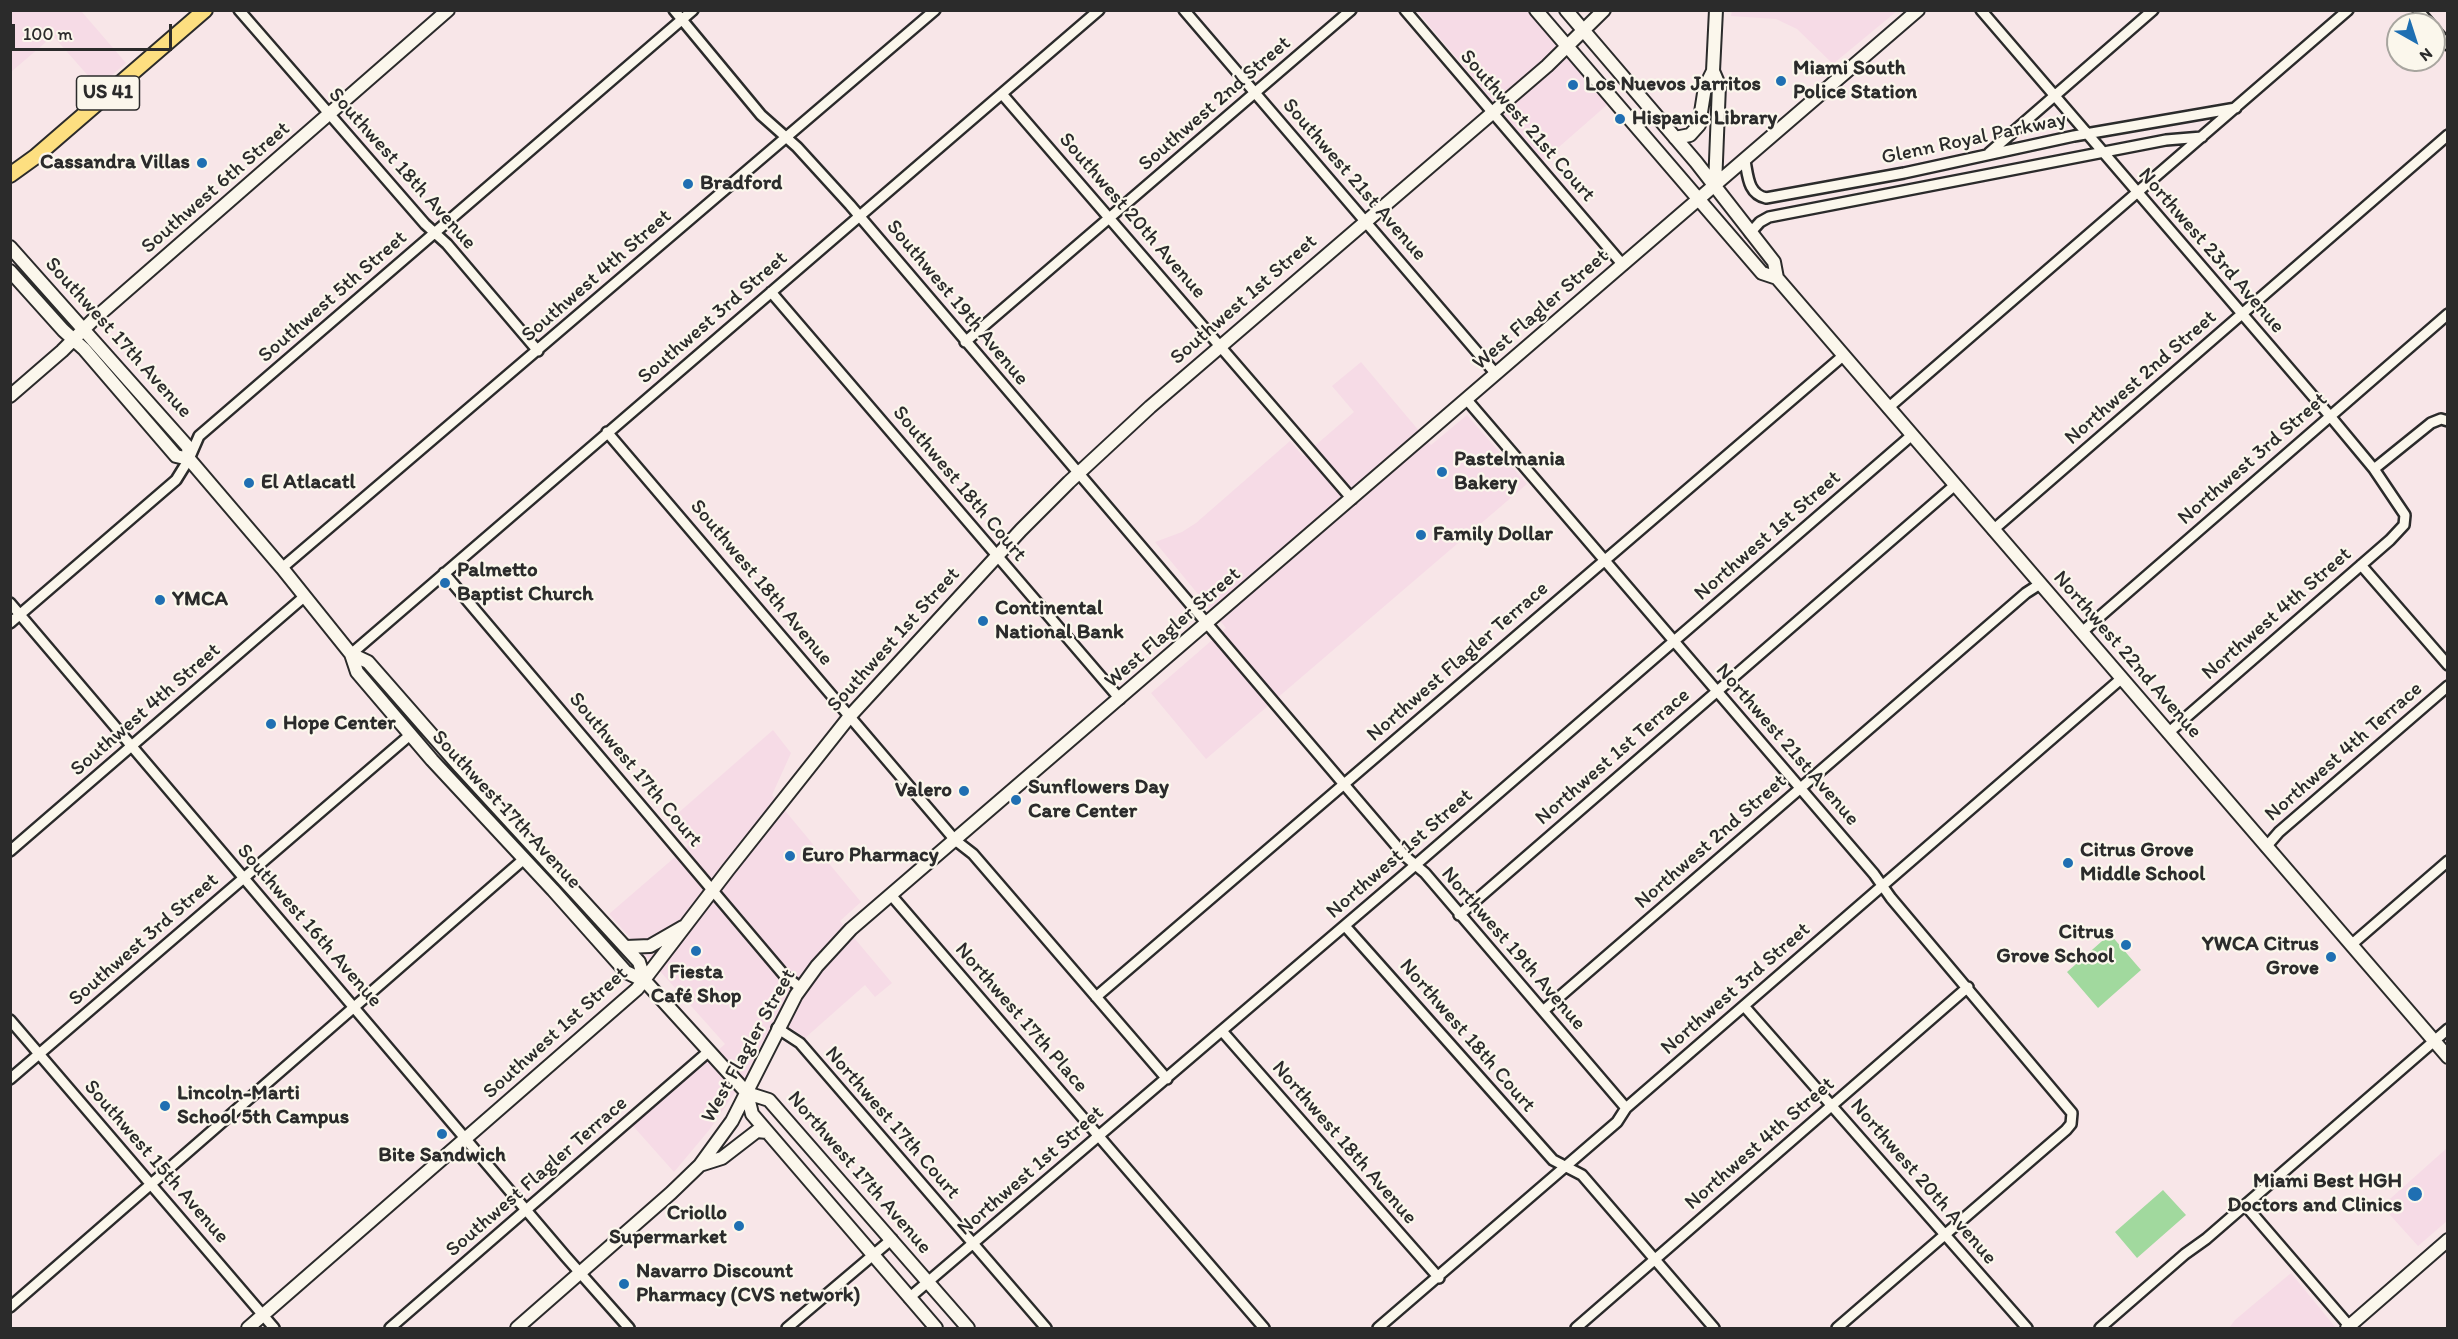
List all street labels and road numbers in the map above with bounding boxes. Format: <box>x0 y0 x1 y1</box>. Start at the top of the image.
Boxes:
street label: Southwest 2nd Street <box>1134 31 1296 177</box>
street label: Southwest 21st Court <box>1454 45 1600 207</box>
road number: US 41 <box>76 76 140 110</box>
street label: Southwest 18th Avenue <box>323 83 481 255</box>
street label: Southwest 21st Avenue <box>1276 93 1432 267</box>
street label: Glenn Royal Parkway <box>1879 107 2069 171</box>
street label: Southwest 6th Street <box>136 117 296 259</box>
street label: Southwest 20th Avenue <box>1053 128 1211 304</box>
street label: Northwest 23rd Avenue <box>2132 163 2290 339</box>
street label: Southwest 4th Street <box>517 204 677 348</box>
street label: Southwest 19th Avenue <box>880 215 1034 391</box>
street label: Southwest 5th Street <box>253 226 413 368</box>
street label: Southwest 1st Street <box>1165 229 1323 371</box>
street label: West Flagler Street <box>1468 244 1614 376</box>
street label: Southwest 3rd Street <box>633 246 793 390</box>
street label: Southwest 17th Avenue <box>39 252 197 424</box>
street label: Northwest 2nd Street <box>2060 305 2222 451</box>
street label: Northwest 3rd Street <box>2173 387 2333 531</box>
street label: Southwest 18th Court <box>887 401 1031 567</box>
street label: Northwest 1st Street <box>1690 466 1846 606</box>
street label: Southwest 18th Avenue <box>684 495 838 671</box>
street label: Northwest 4th Street <box>2197 542 2357 686</box>
street label: Southwest 1st Street <box>822 562 966 718</box>
street label: West Flagler Street <box>1100 562 1246 694</box>
street label: Northwest 22nd Avenue <box>2047 566 2207 744</box>
street label: Northwest Flagler Terrace <box>1362 576 1554 748</box>
street label: Southwest 4th Street <box>66 638 226 782</box>
street label: Northwest 21st Avenue <box>1710 659 1864 831</box>
street label: Northwest 4th Terrace <box>2260 677 2428 827</box>
street label: Northwest 1st Terrace <box>1531 683 1695 831</box>
street label: Southwest 17th Court <box>563 687 707 853</box>
street label: Southwest 17th Avenue <box>426 725 586 895</box>
street label: Northwest 2nd Street <box>1630 769 1792 915</box>
street label: Northwest 1st Street <box>1322 784 1478 924</box>
street label: Southwest 16th Avenue <box>231 839 387 1013</box>
street label: Northwest 19th Avenue <box>1435 862 1591 1036</box>
street label: Southwest 3rd Street <box>64 868 224 1012</box>
street label: Northwest 3rd Street <box>1656 917 1816 1061</box>
street label: Northwest 17th Place <box>949 938 1093 1098</box>
street label: Northwest 18th Court <box>1394 954 1540 1118</box>
street label: Southwest 1st Street <box>478 961 634 1105</box>
street label: West Flagler Street <box>696 965 802 1127</box>
street label: Northwest 17th Court <box>819 1042 965 1204</box>
street label: Northwest 18th Avenue <box>1266 1056 1422 1230</box>
street label: Northwest 4th Street <box>1680 1072 1840 1216</box>
street label: Southwest 15th Avenue <box>78 1075 234 1249</box>
street label: Northwest 17th Avenue <box>781 1086 937 1260</box>
street label: Southwest Flagler Terrace <box>441 1091 633 1263</box>
street label: Northwest 20th Avenue <box>1844 1094 2002 1270</box>
street label: Northwest 1st Street <box>953 1101 1109 1241</box>

